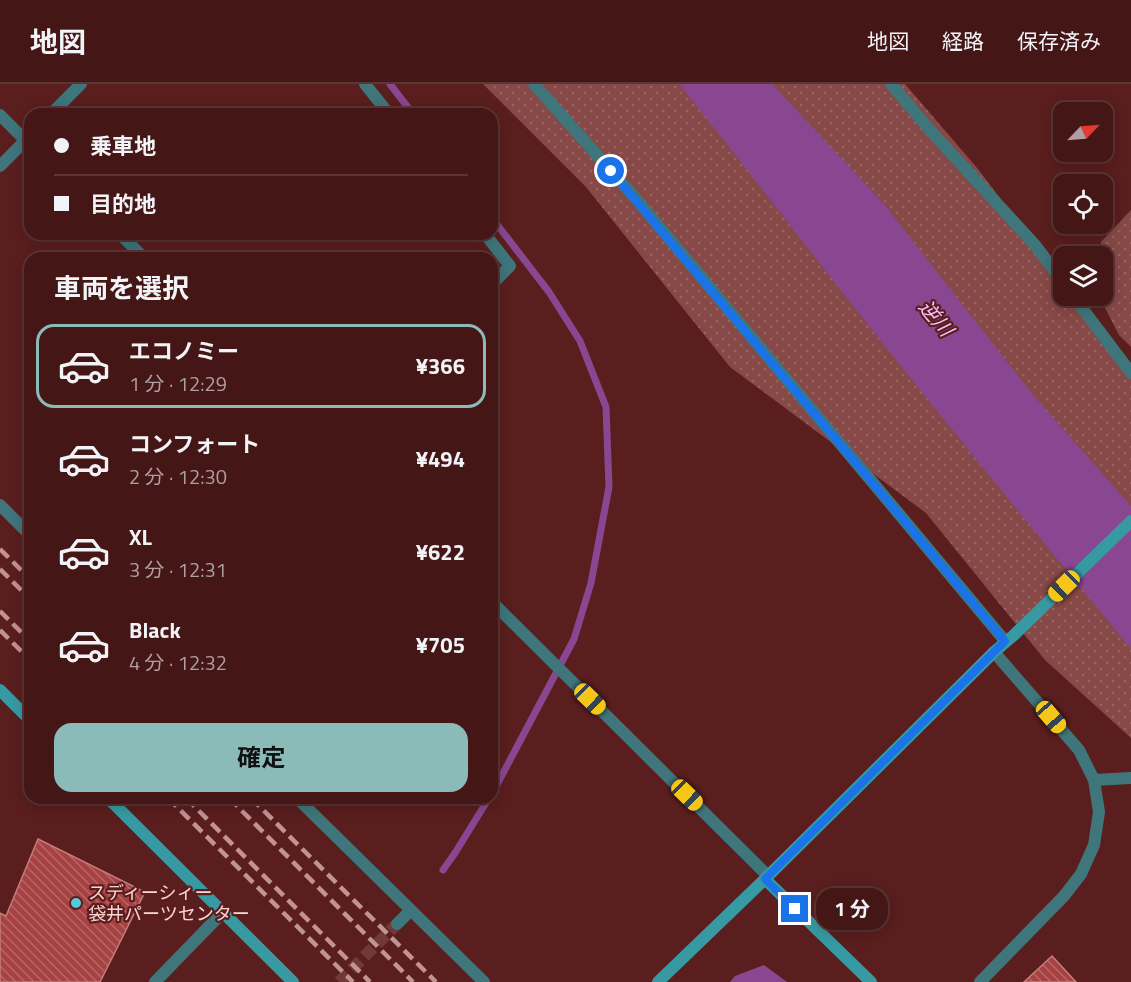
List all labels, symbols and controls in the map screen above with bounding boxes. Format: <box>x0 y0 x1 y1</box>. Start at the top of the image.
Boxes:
text: 地図 <box>30 20 86 63</box>
text: 地図 <box>867 25 909 57</box>
text: 経路 <box>942 25 984 57</box>
text: 保存済み <box>1017 25 1101 57</box>
north arrow <box>1053 102 1113 162</box>
map controls <box>1053 102 1113 306</box>
text: 乗車地 <box>90 129 156 163</box>
route start <box>597 157 624 184</box>
button: locate <box>1053 174 1113 234</box>
text: 目的地 <box>90 187 156 221</box>
button: layers <box>1053 246 1113 306</box>
text: 車両を選択 <box>54 267 189 308</box>
water label: 逆川 <box>912 292 962 344</box>
text: エコノミー <box>129 334 239 368</box>
icon: car <box>57 339 111 393</box>
text: ¥366 <box>416 349 465 383</box>
text: 1 分 · 12:29 <box>129 368 227 399</box>
text: コンフォート <box>129 427 260 461</box>
icon: car <box>57 432 111 486</box>
text: ¥494 <box>416 442 465 476</box>
text: 2 分 · 12:30 <box>129 461 227 492</box>
text: XL <box>129 520 152 554</box>
icon: car <box>57 525 111 579</box>
text: ¥622 <box>416 535 465 569</box>
text: 3 分 · 12:31 <box>129 554 227 585</box>
car <box>1045 567 1083 605</box>
text: Black <box>129 613 181 647</box>
icon: car <box>57 618 111 672</box>
text: ¥705 <box>416 628 465 662</box>
text: 4 分 · 12:32 <box>129 647 227 678</box>
car <box>571 680 609 718</box>
car <box>1032 698 1070 736</box>
button: 確定 <box>54 723 468 792</box>
car <box>668 776 706 814</box>
place label: スディーシィー 袋井パーツセンター <box>88 879 250 927</box>
callout: 1 分 <box>816 888 888 930</box>
text: 1 分 <box>834 893 870 924</box>
route end <box>781 895 808 922</box>
marker: スディーシィー 袋井パーツセンター <box>69 896 83 910</box>

